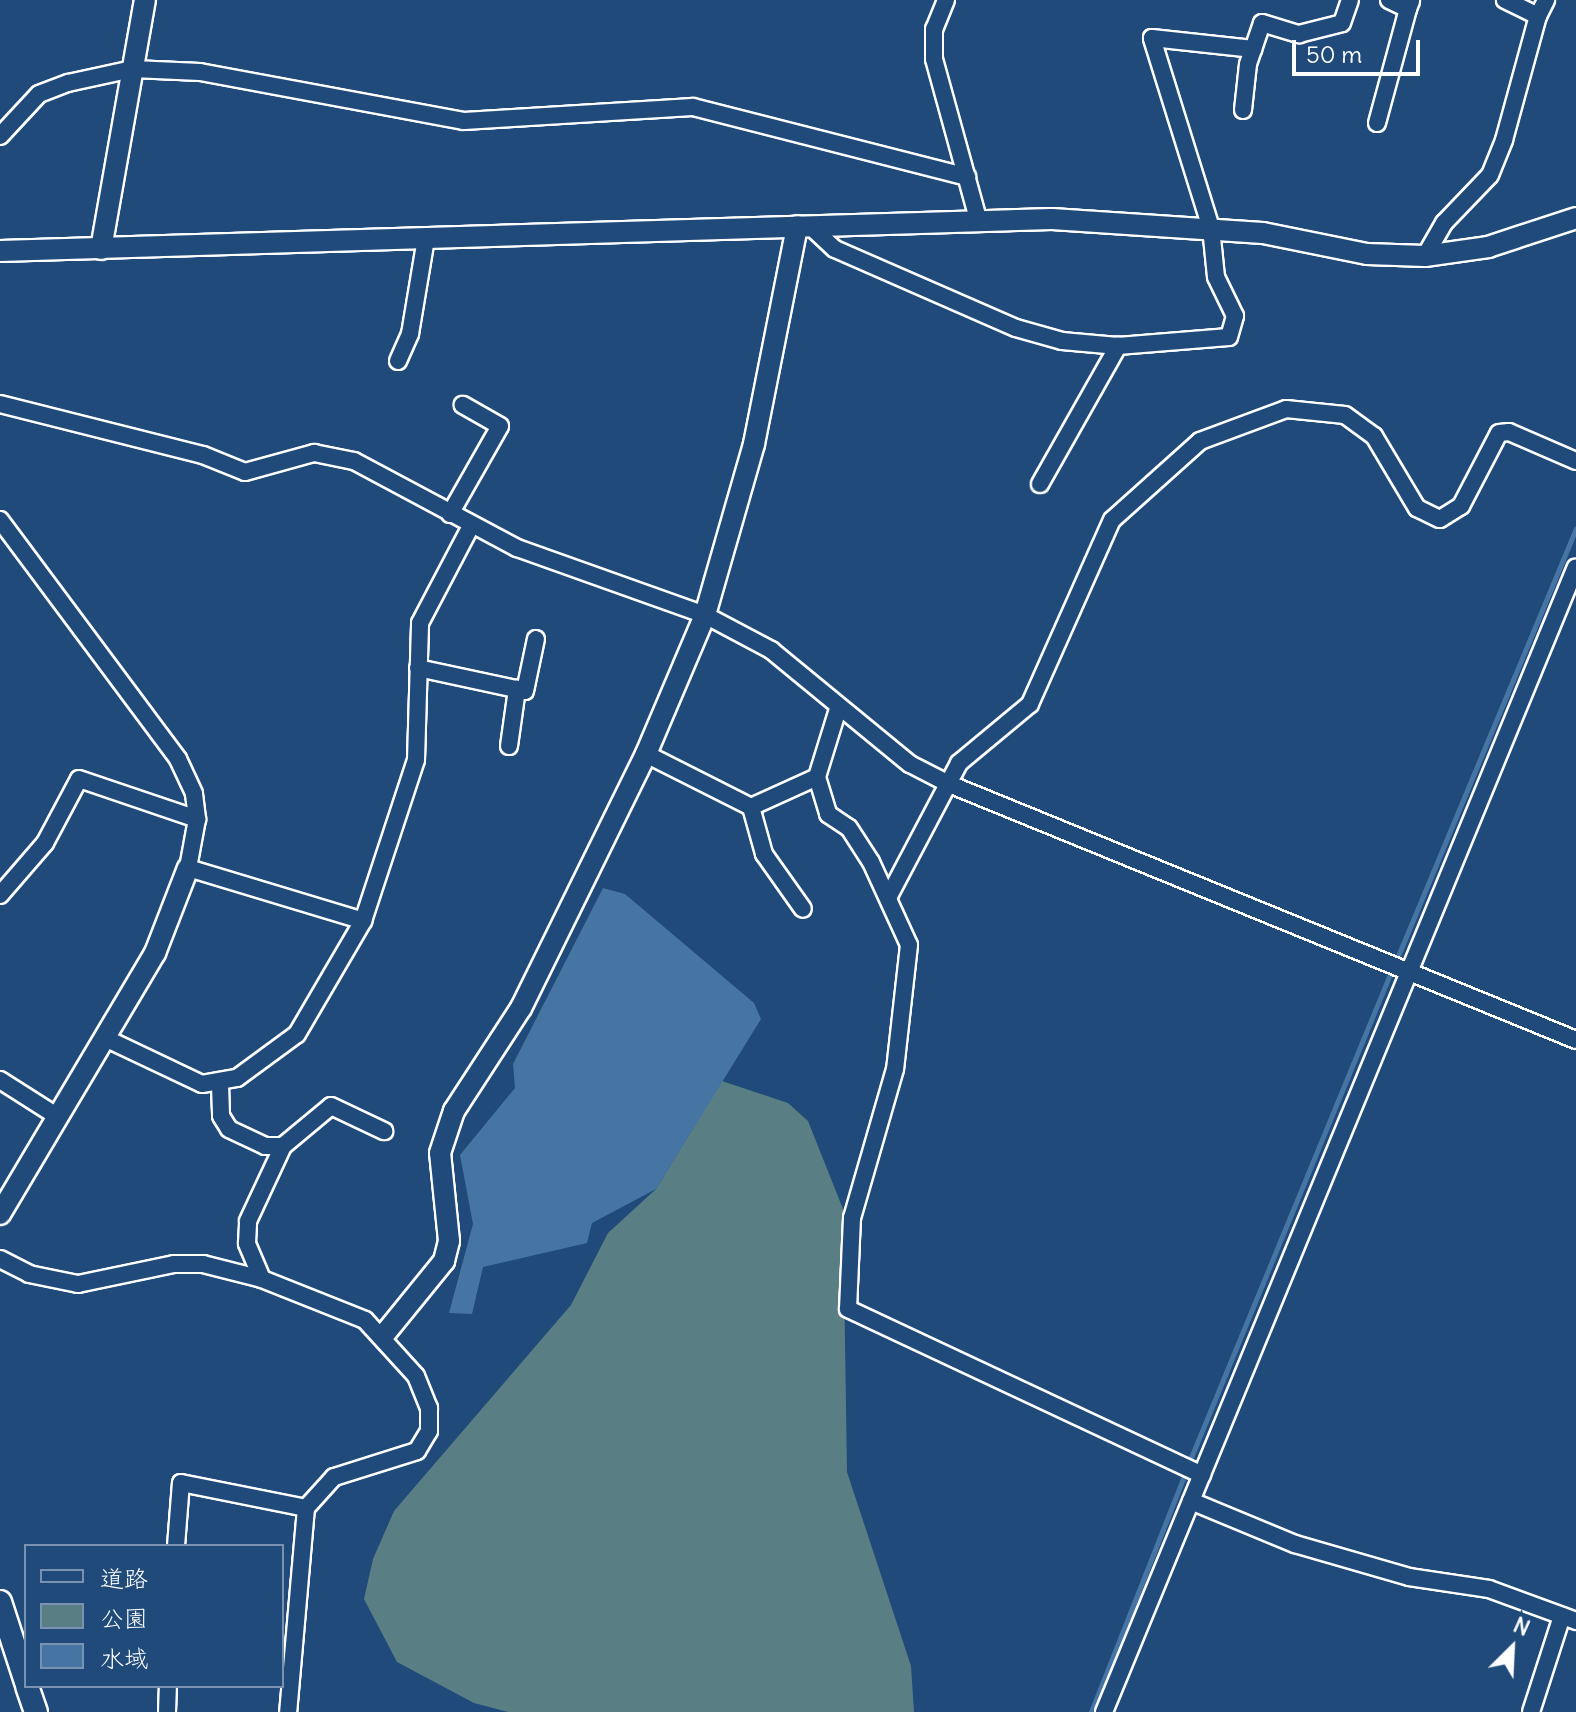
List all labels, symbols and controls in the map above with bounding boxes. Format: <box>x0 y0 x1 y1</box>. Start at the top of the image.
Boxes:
scale bar <box>1296 24 1424 74</box>
text: 50 m <box>1306 39 1362 69</box>
legend <box>24 1544 284 1688</box>
text: 道路 <box>100 1563 148 1593</box>
text: 公園 <box>100 1603 148 1633</box>
north arrow <box>1472 1608 1552 1688</box>
text: N <box>1509 1610 1534 1642</box>
text: 水域 <box>100 1643 148 1673</box>

